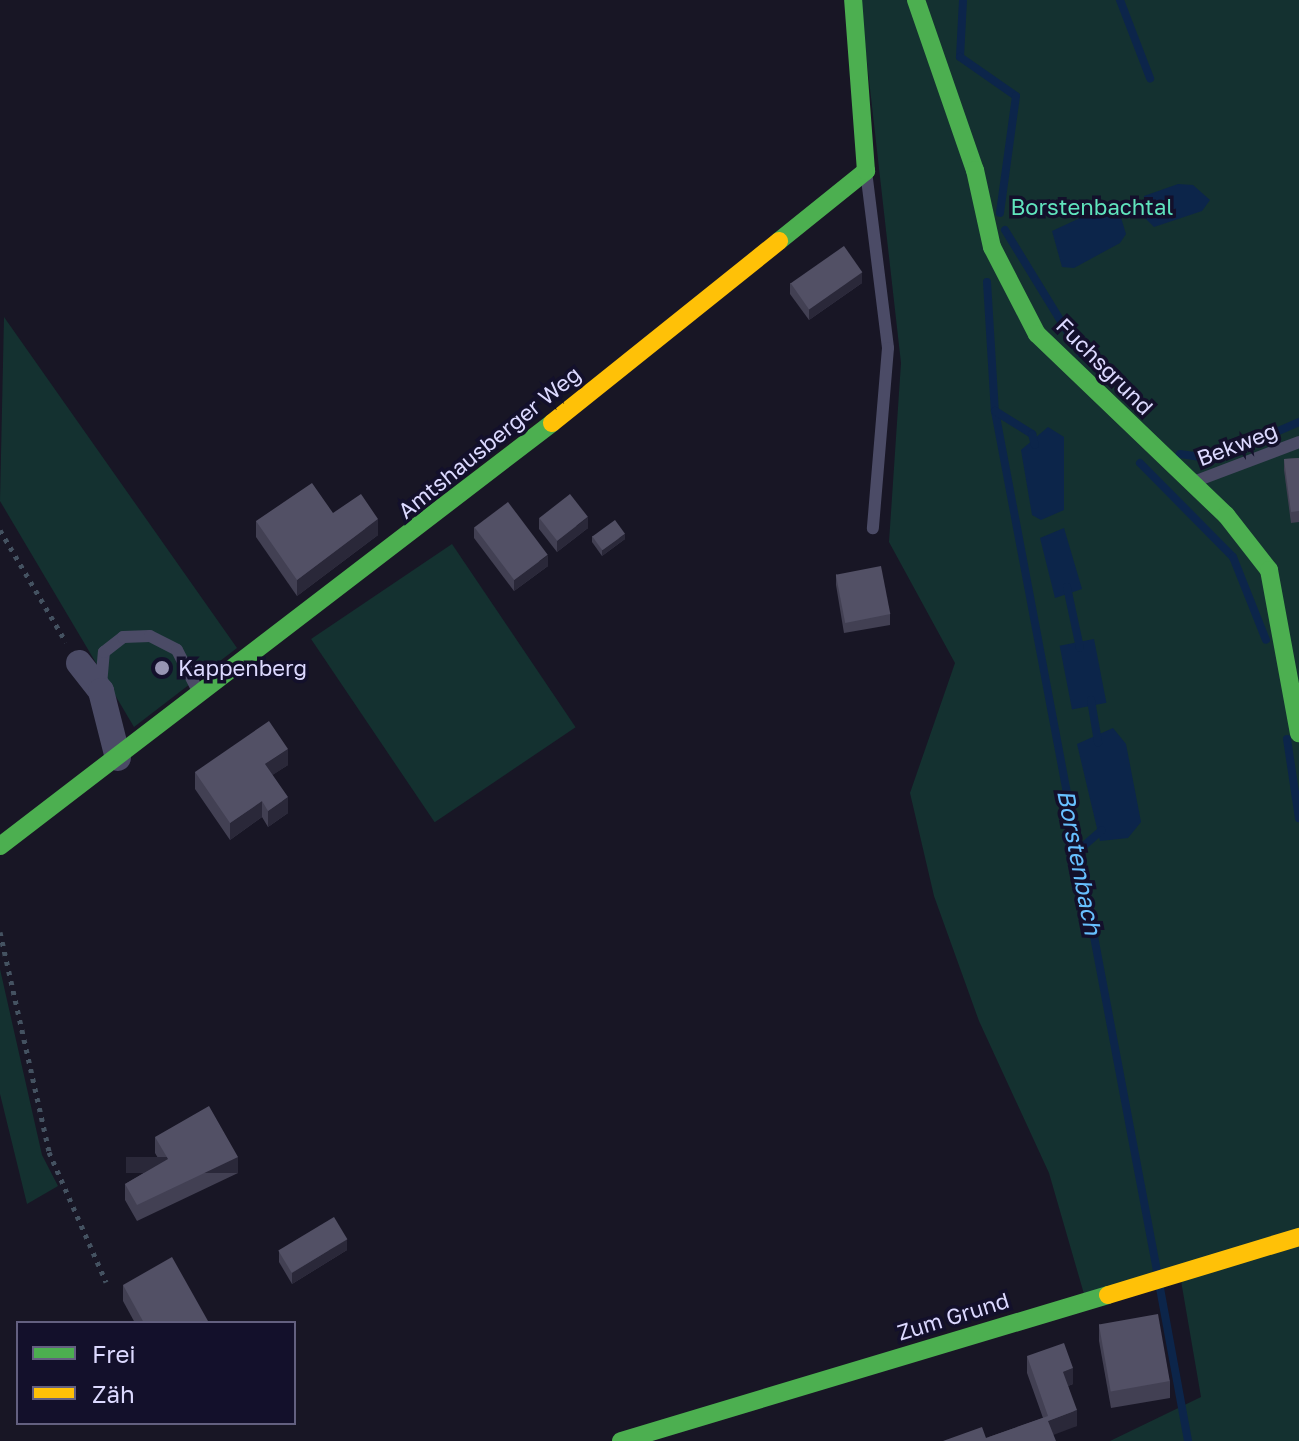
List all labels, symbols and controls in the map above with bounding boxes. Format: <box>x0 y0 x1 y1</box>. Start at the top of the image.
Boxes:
park label: Borstenbachtal <box>1011 194 1173 220</box>
street label: Fuchsgrund <box>1051 312 1159 420</box>
street label: Amtshausberger Weg <box>393 360 585 524</box>
street label: Bekweg <box>1193 417 1281 471</box>
place label: Kappenberg <box>178 655 307 681</box>
marker: Kappenberg <box>153 659 171 677</box>
water label: Borstenbach <box>1052 787 1108 937</box>
street label: Zum Grund <box>894 1286 1012 1346</box>
legend <box>16 1321 296 1425</box>
text: Frei <box>92 1339 136 1368</box>
text: Zäh <box>92 1379 135 1408</box>

